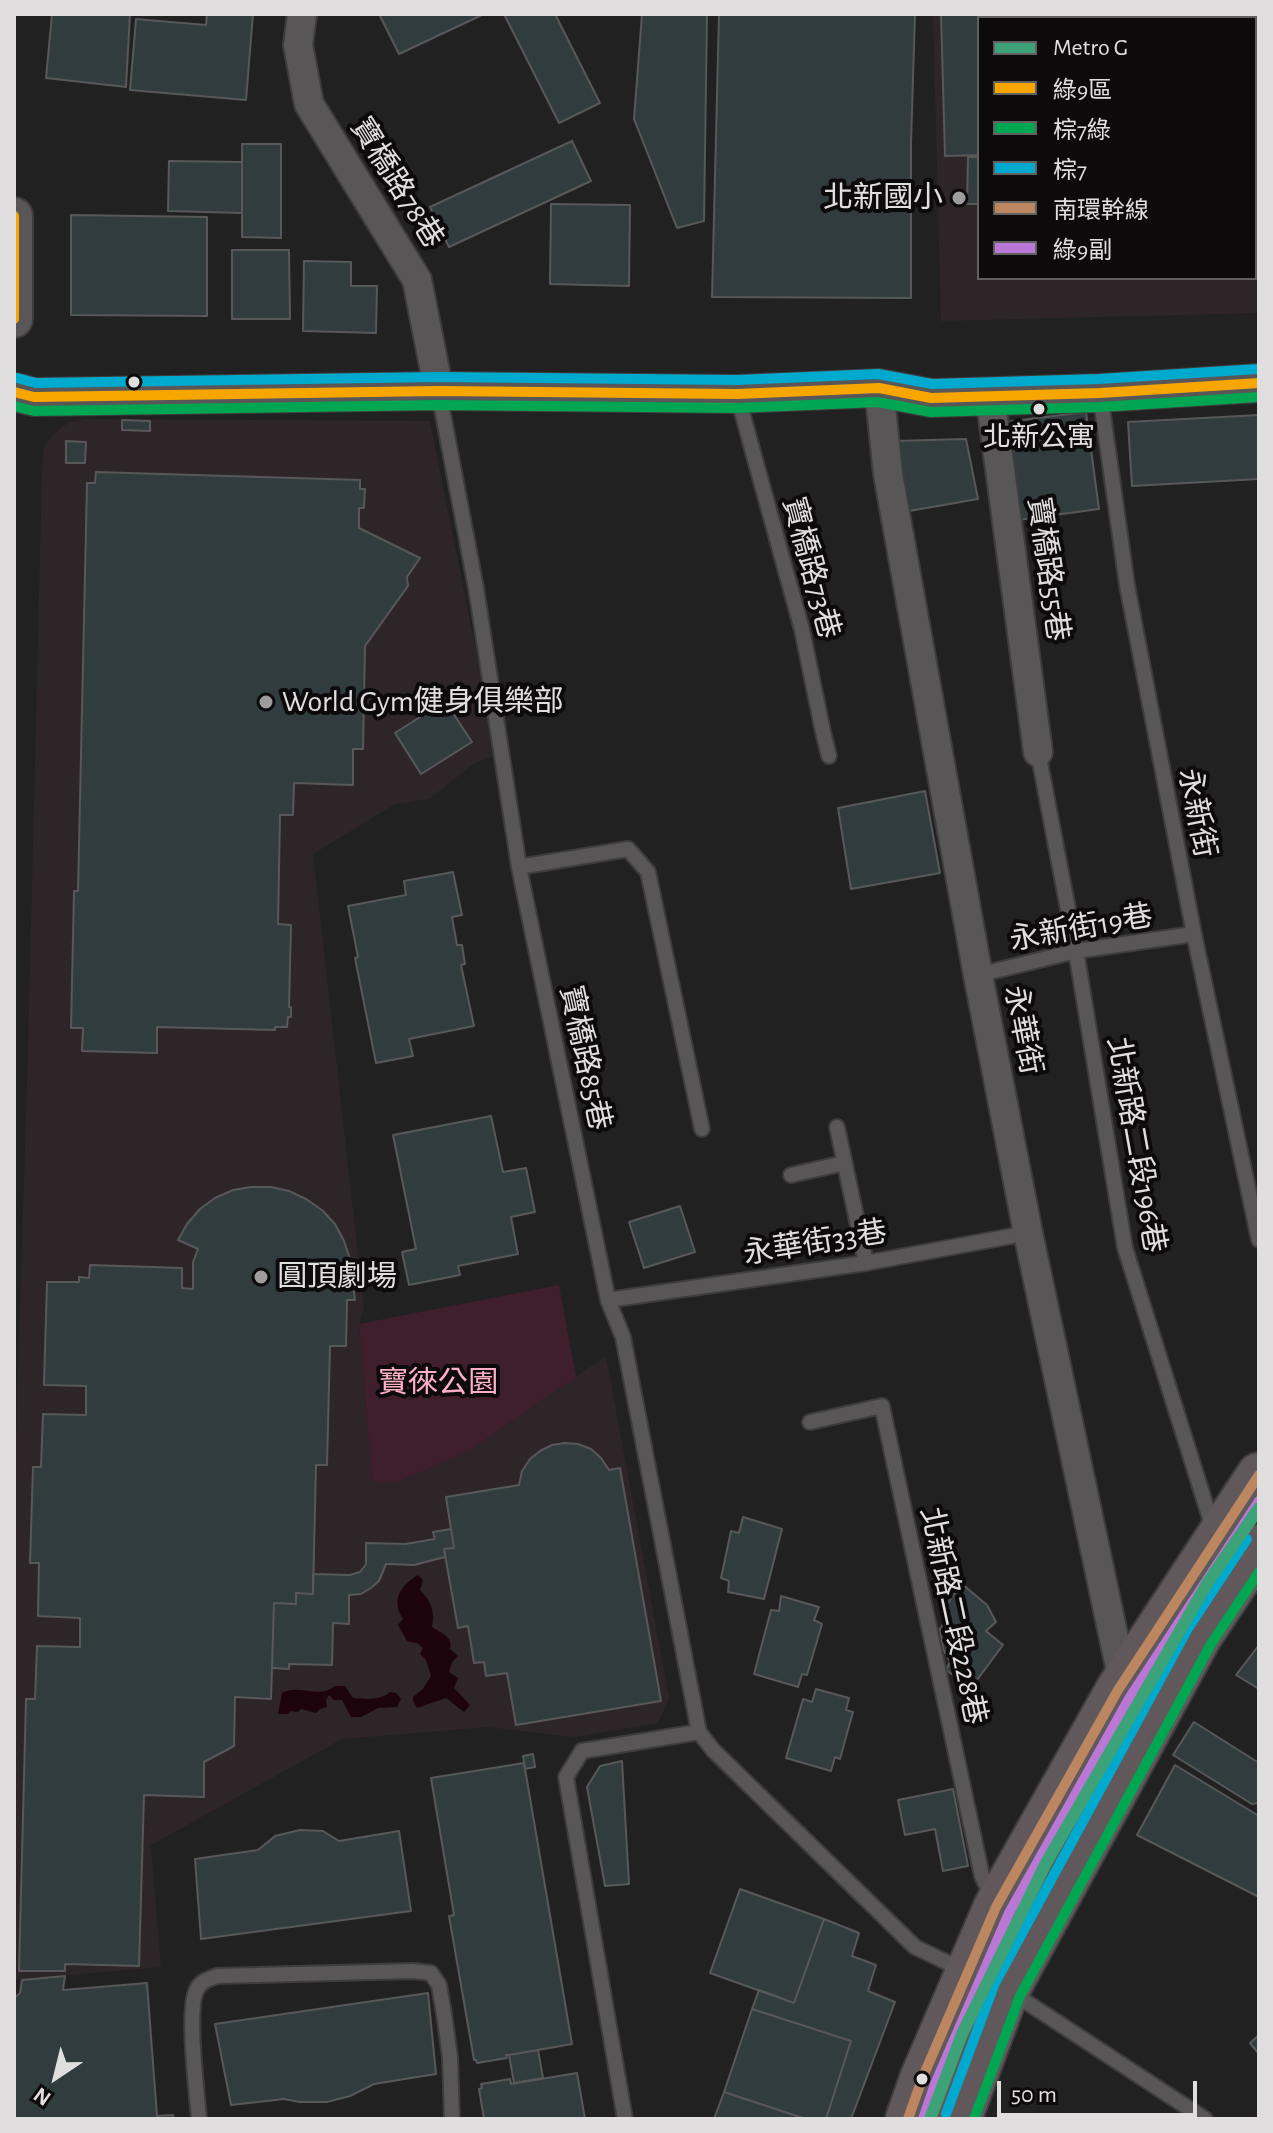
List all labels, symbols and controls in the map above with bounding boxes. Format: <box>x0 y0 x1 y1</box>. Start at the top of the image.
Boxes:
legend <box>977 16 1257 280</box>
text: Metro G <box>1053 36 1128 60</box>
text: 綠9區 <box>1053 79 1112 103</box>
street label: 寶橋路78巷 <box>343 111 451 255</box>
text: 棕7綠 <box>1053 119 1111 143</box>
text: 棕7 <box>1053 159 1087 183</box>
place label: 北新國小 <box>823 180 943 216</box>
marker: 北新國小 <box>950 189 968 207</box>
text: 南環幹線 <box>1053 199 1149 223</box>
text: 綠9副 <box>1053 239 1112 263</box>
unlabelled marker <box>126 374 142 390</box>
marker: 北新公寓 <box>1031 401 1047 417</box>
place label: 北新公寓 <box>983 421 1095 455</box>
street label: 寶橋路73巷 <box>775 493 847 643</box>
street label: 寶橋路55巷 <box>1020 495 1076 643</box>
place label: World Gym健身俱樂部 <box>282 684 564 720</box>
marker: World Gym健身俱樂部 <box>257 693 275 711</box>
street label: 永新街 <box>1171 765 1223 861</box>
street label: 永新街19巷 <box>1007 898 1155 958</box>
street label: 寶橋路85巷 <box>552 982 618 1134</box>
street label: 永華街 <box>997 982 1049 1078</box>
street label: 北新路二段196巷 <box>1099 1034 1173 1256</box>
street label: 永華街33巷 <box>741 1214 889 1272</box>
place label: 圓頂劇場 <box>277 1259 397 1295</box>
marker: 圓頂劇場 <box>252 1268 270 1286</box>
park label: 寶徠公園 <box>378 1365 498 1401</box>
street label: 北新路二段228巷 <box>912 1504 994 1728</box>
north arrow <box>16 2037 96 2117</box>
scale bar <box>1001 2065 1201 2115</box>
unlabelled marker <box>914 2071 930 2087</box>
text: N <box>30 2083 55 2110</box>
text: 50 m <box>1011 2083 1057 2107</box>

